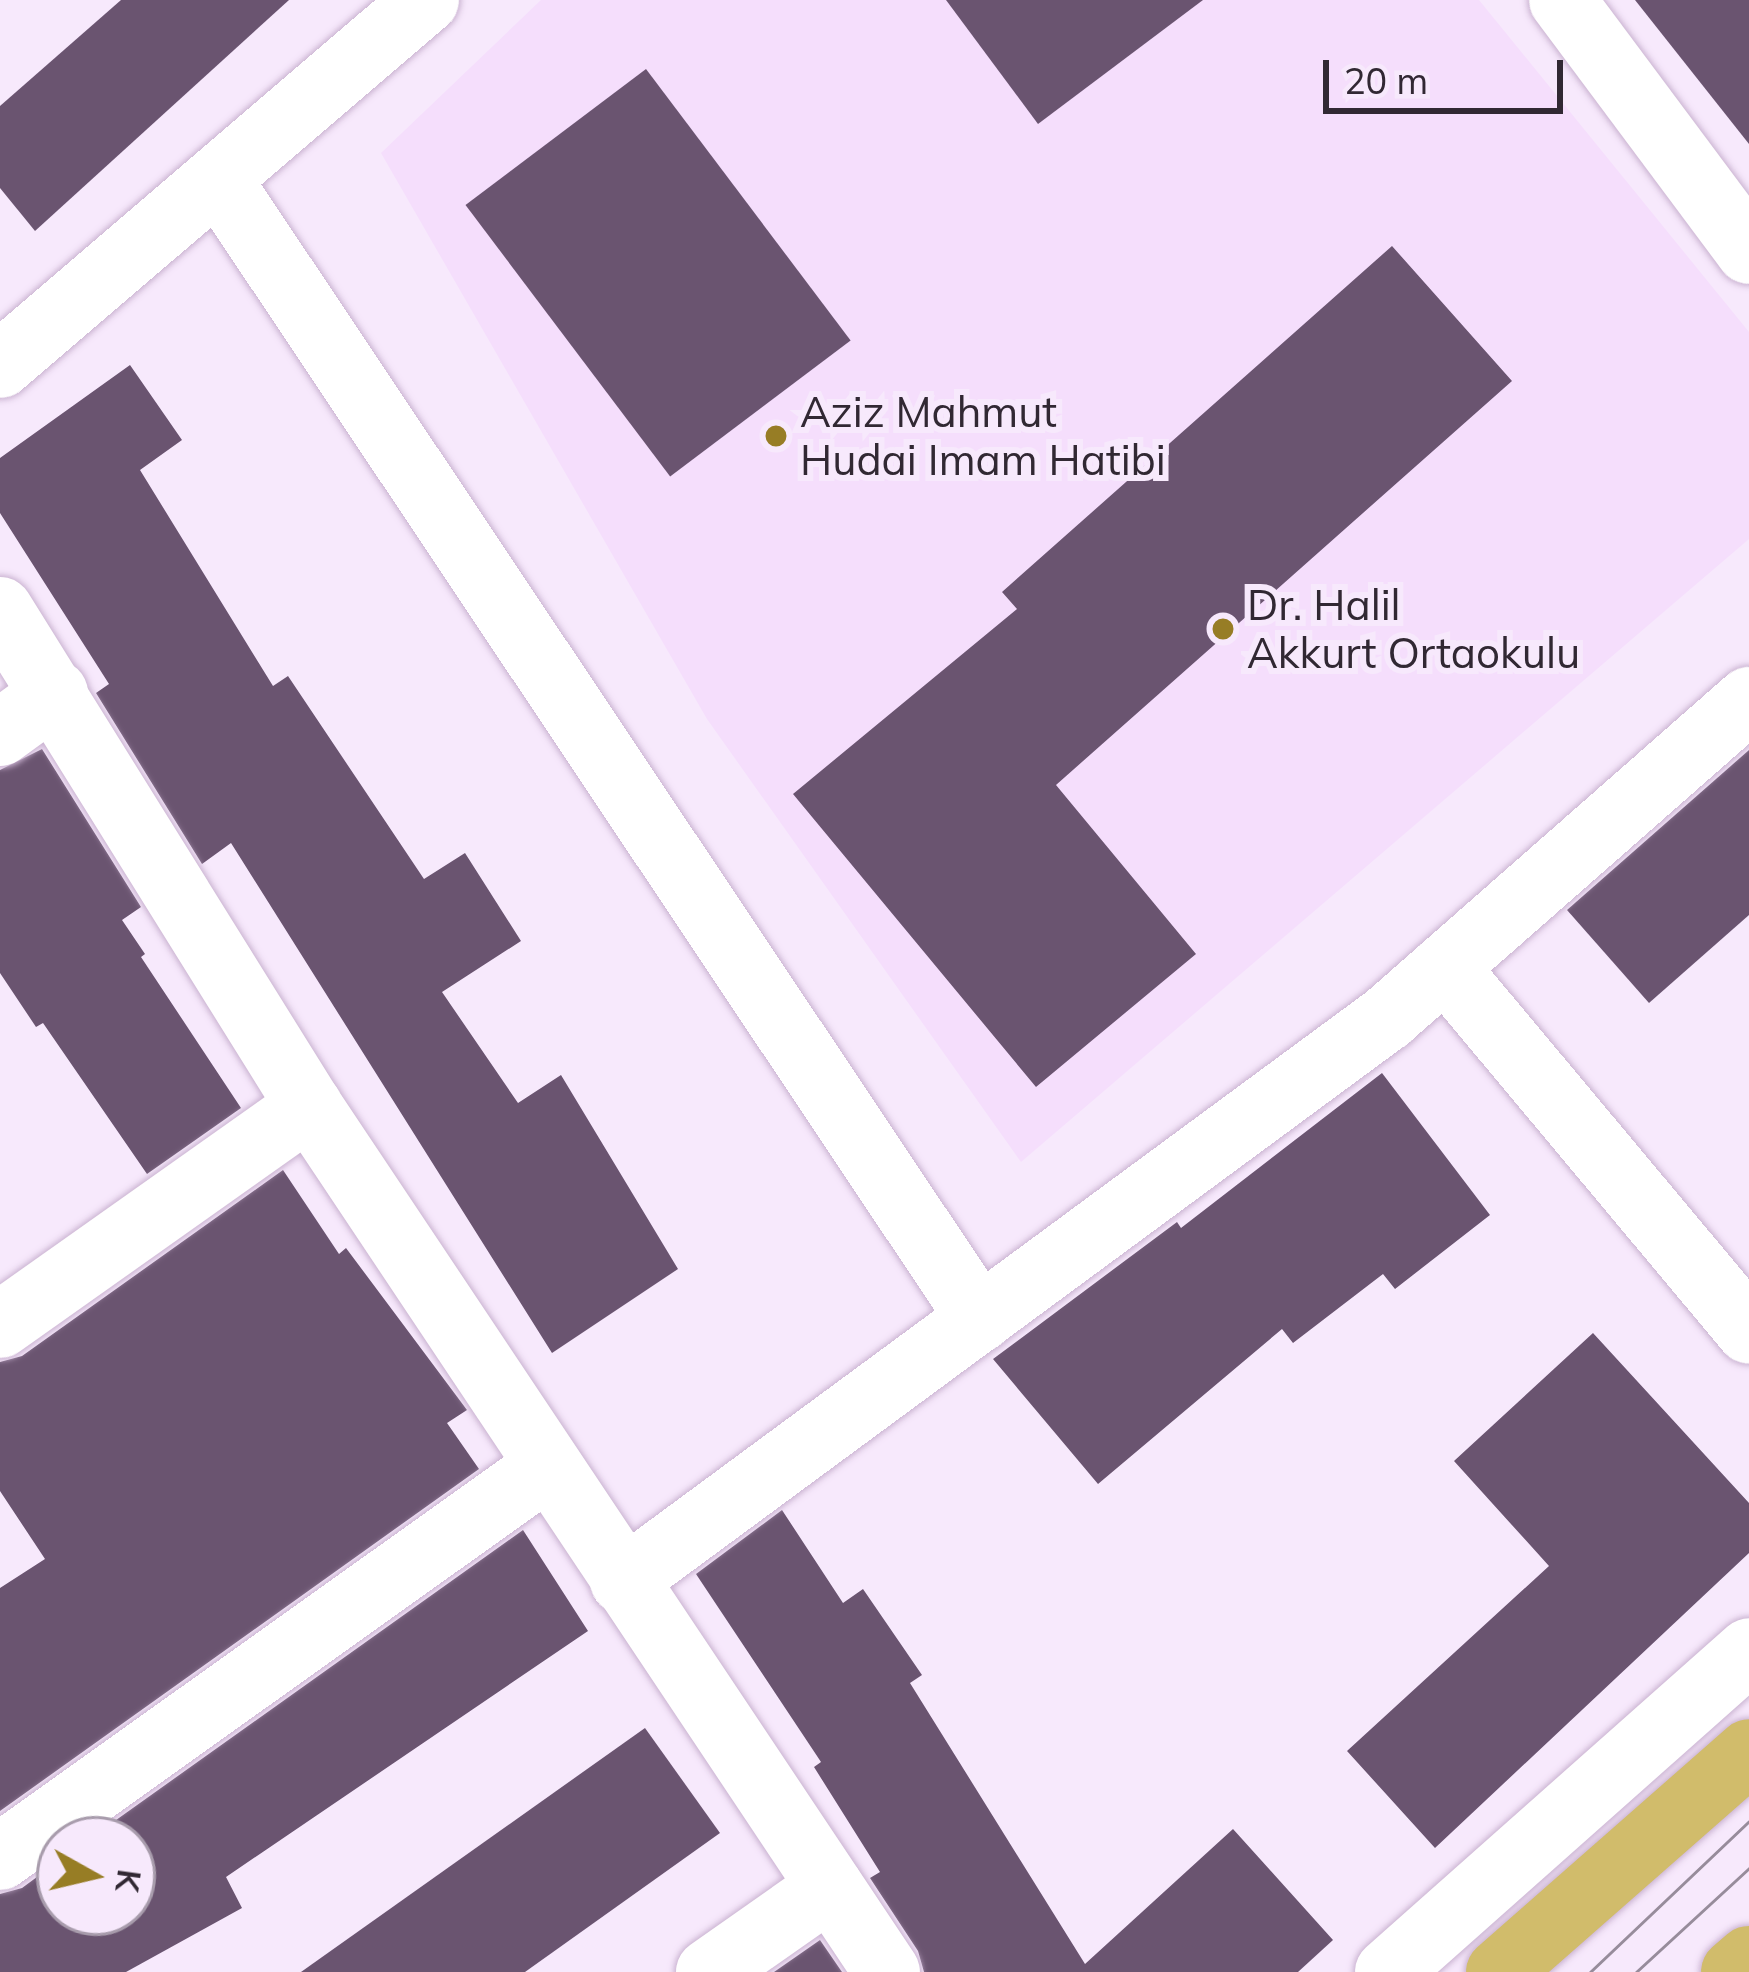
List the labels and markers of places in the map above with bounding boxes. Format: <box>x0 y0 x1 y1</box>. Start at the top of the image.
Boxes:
place label: Aziz Mahmut Hudai Imam Hatibi <box>800 387 1166 486</box>
marker: Aziz Mahmut Hudai Imam Hatibi <box>763 423 789 449</box>
place label: Dr. Halil Akkurt Ortaokulu <box>1247 580 1580 678</box>
marker: Dr. Halil Akkurt Ortaokulu <box>1210 616 1236 642</box>

